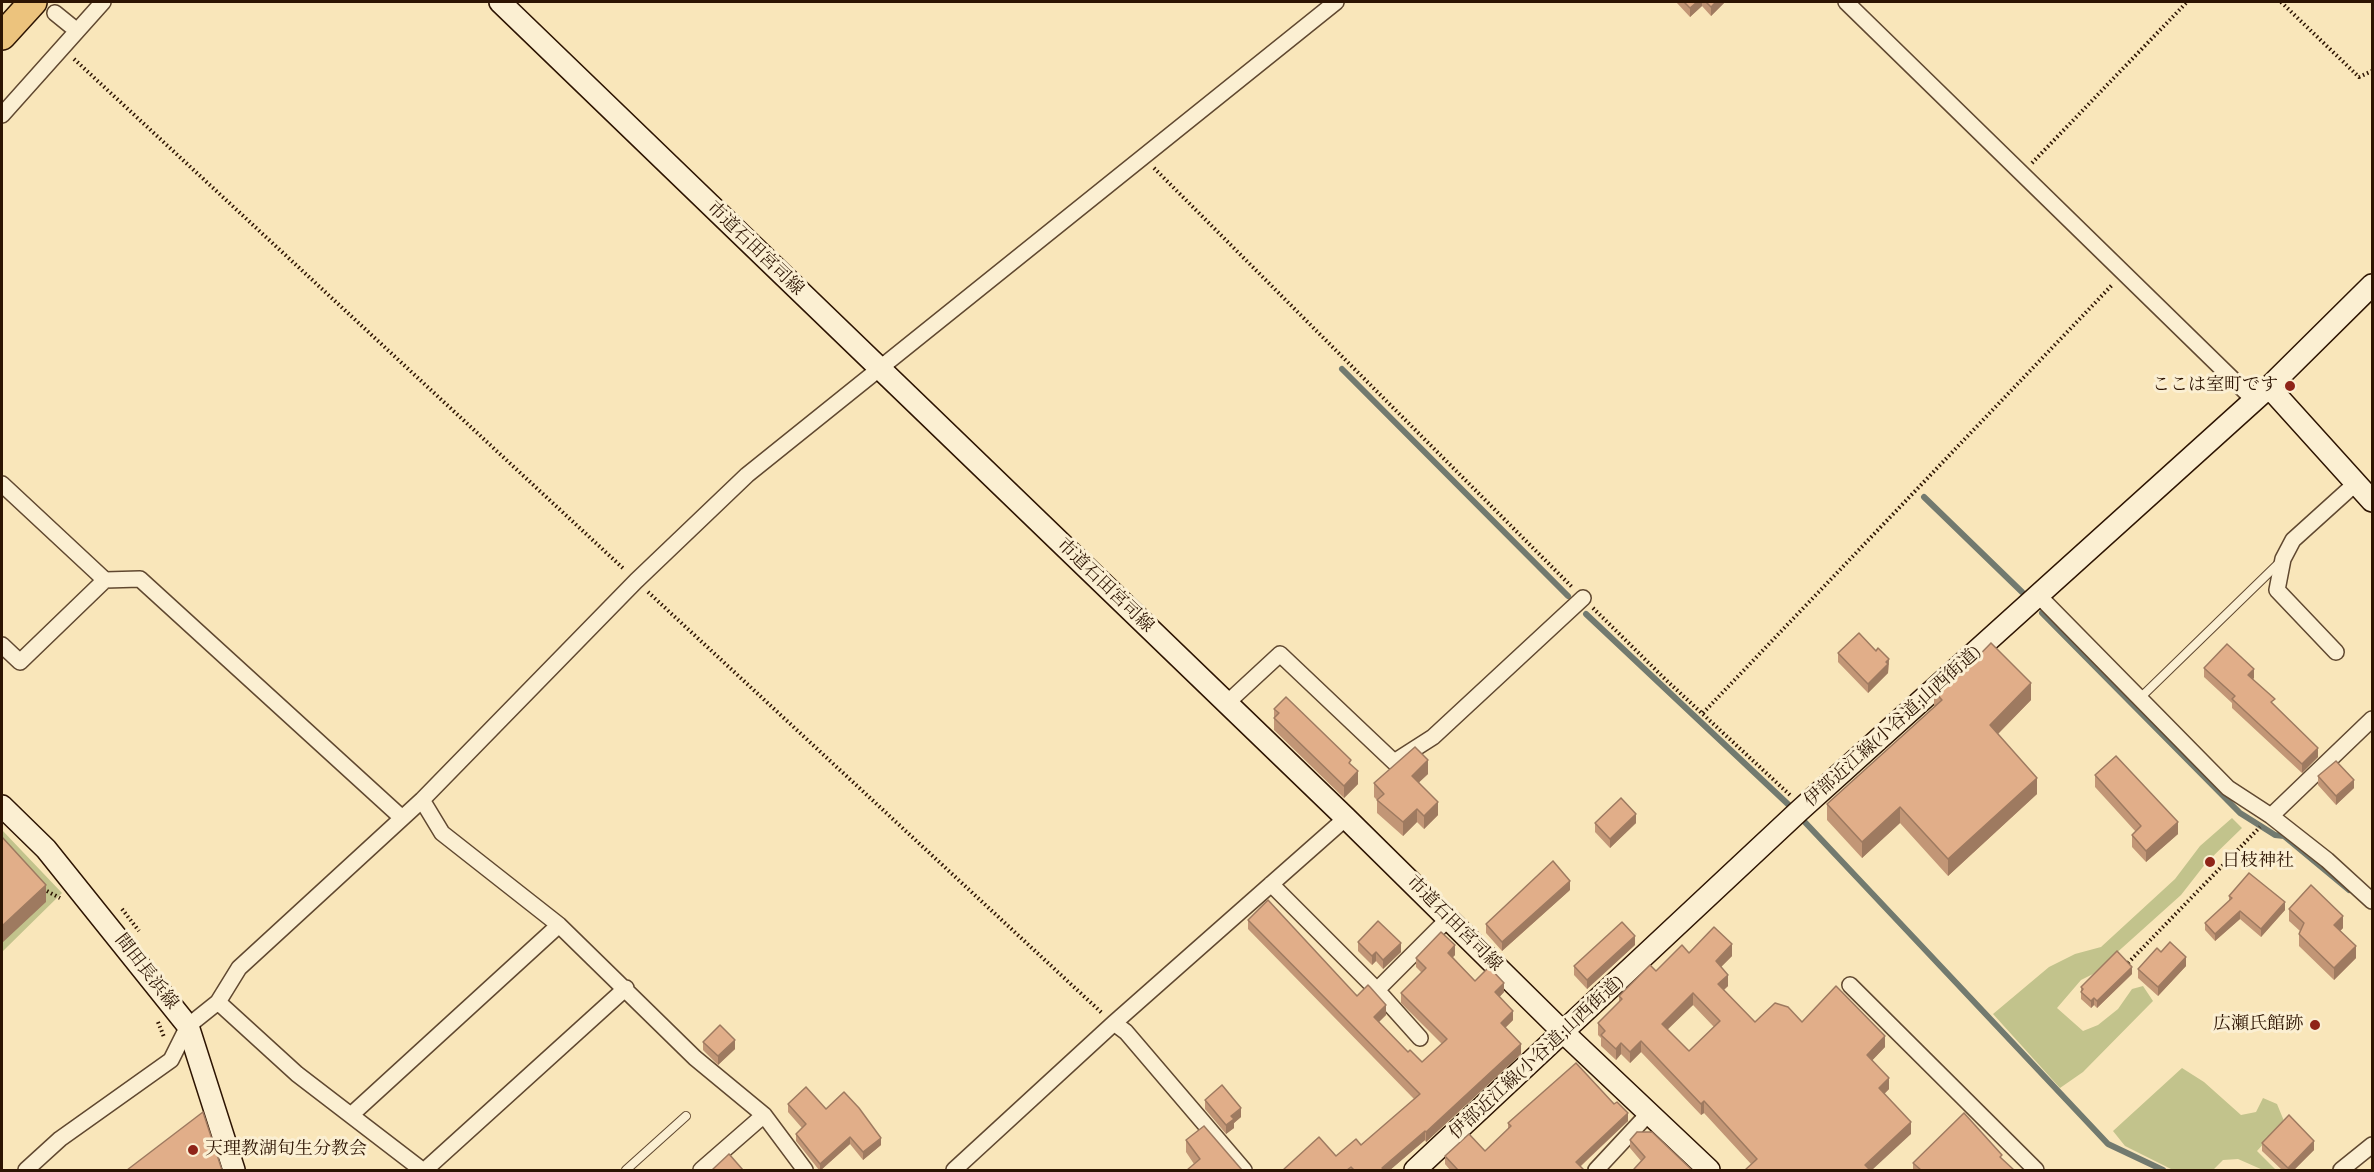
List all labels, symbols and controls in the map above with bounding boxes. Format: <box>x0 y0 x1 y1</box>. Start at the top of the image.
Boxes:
street label: 市道石田宮司線 <box>702 197 808 301</box>
place label: ここは室町です <box>2152 375 2278 397</box>
marker: ここは室町です <box>2283 379 2297 393</box>
street label: 市道石田宮司線 <box>1052 534 1158 638</box>
street label: 伊部近江線(小谷道;山西街道) <box>1800 642 1986 812</box>
place label: 日枝神社 <box>2222 851 2294 873</box>
marker: 日枝神社 <box>2203 855 2217 869</box>
street label: 市道石田宮司線 <box>1402 872 1506 976</box>
street label: 間田長浜線 <box>110 930 182 1014</box>
street label: 伊部近江線(小谷道;山西街道) <box>1445 972 1629 1144</box>
place label: 広瀬氏館跡 <box>2213 1014 2303 1036</box>
marker: 広瀬氏館跡 <box>2308 1018 2322 1032</box>
place label: 天理教湖旬生分教会 <box>205 1139 367 1161</box>
marker: 天理教湖旬生分教会 <box>186 1143 200 1157</box>

